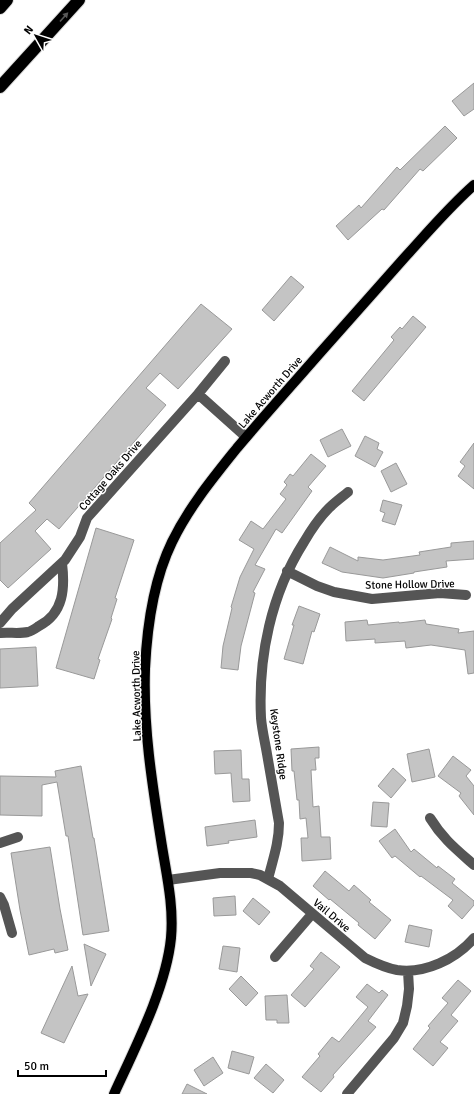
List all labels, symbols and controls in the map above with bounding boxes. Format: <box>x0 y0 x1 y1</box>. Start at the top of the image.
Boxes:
one-way arrow <box>59 12 69 22</box>
north arrow <box>16 16 56 56</box>
text: N <box>21 23 36 37</box>
street label: Lake Acworth Drive <box>236 354 305 431</box>
street label: Cottage Oaks Drive <box>76 437 145 513</box>
street label: Stone Hollow Drive <box>365 577 455 592</box>
street label: Lake Acworth Drive <box>129 650 144 742</box>
street label: Keystone Ridge <box>267 708 290 781</box>
street label: Vail Drive <box>310 896 353 935</box>
scale bar <box>18 1052 106 1078</box>
text: 50 m <box>24 1059 49 1074</box>

